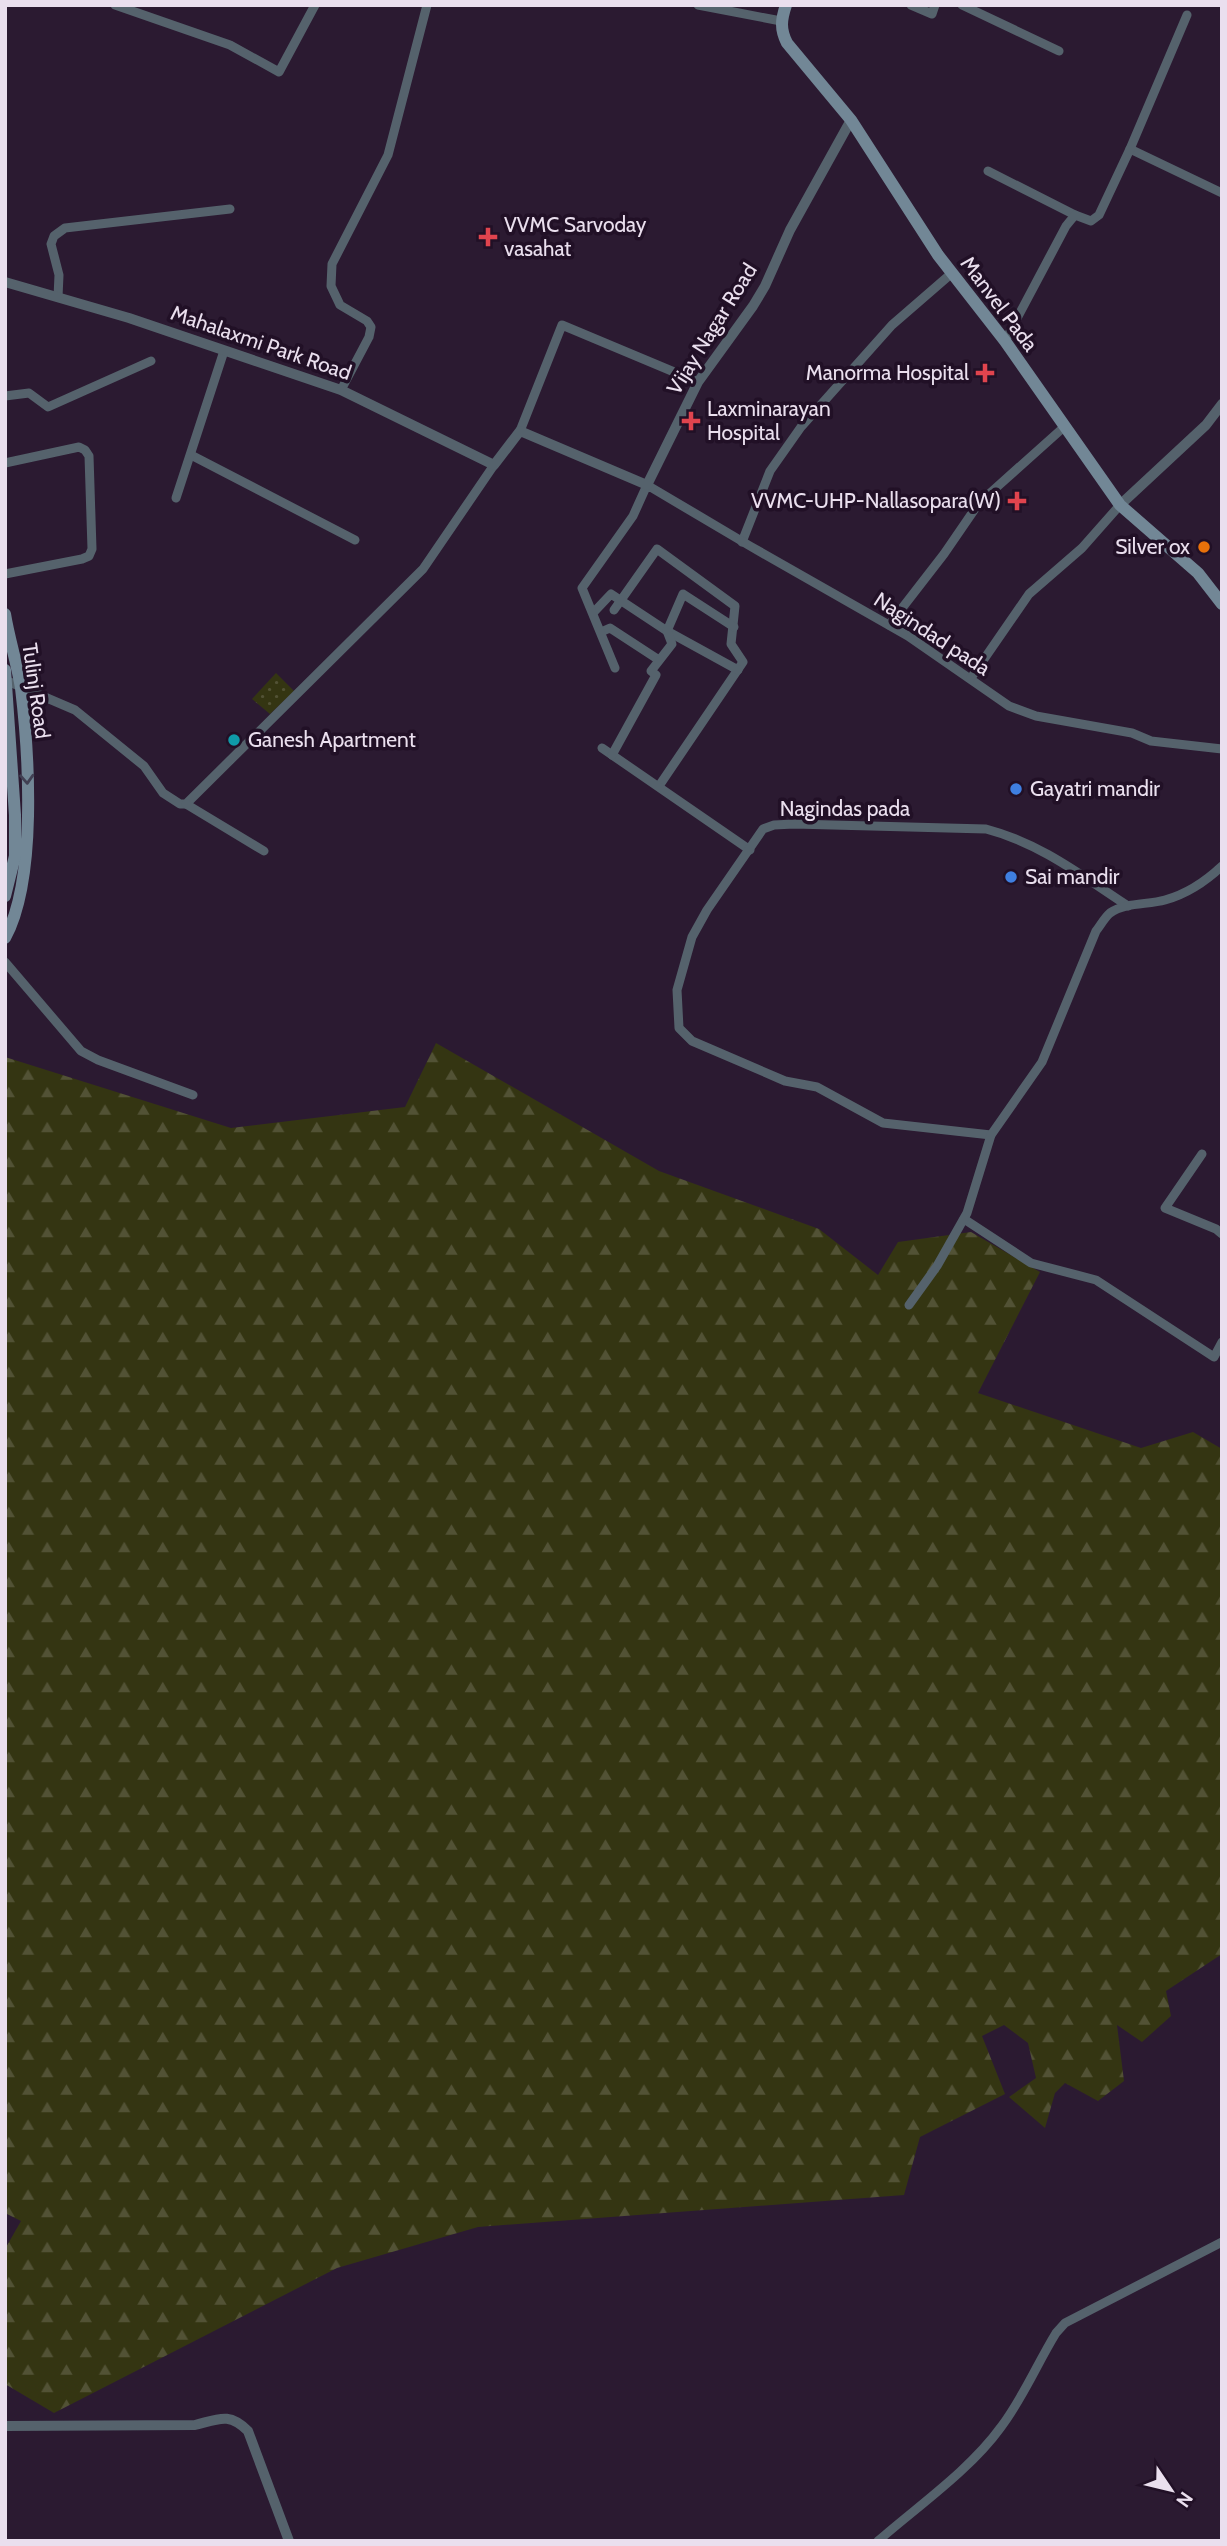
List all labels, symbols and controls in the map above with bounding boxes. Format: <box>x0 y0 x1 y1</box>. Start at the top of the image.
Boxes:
place label: VVMC Sarvoday vasahat <box>504 212 647 261</box>
marker: VVMC Sarvoday vasahat <box>478 227 498 247</box>
street label: Manvel Pada <box>956 251 1043 356</box>
street label: Vijay Nagar Road <box>661 259 763 399</box>
street label: Mahalaxmi Park Road <box>168 300 355 385</box>
place label: Manorma Hospital <box>806 360 969 385</box>
marker: Manorma Hospital <box>975 363 995 383</box>
place label: Laxminarayan Hospital <box>707 396 831 445</box>
marker: Laxminarayan Hospital <box>681 411 701 431</box>
place label: VVMC-UHP-Nallasopara(W) <box>751 488 1001 513</box>
marker: VVMC-UHP-Nallasopara(W) <box>1007 491 1027 511</box>
place label: Silver ox <box>1115 534 1190 559</box>
marker: Silver ox <box>1196 539 1212 555</box>
street label: Nagindad pada <box>870 587 995 680</box>
street label: Tulinj Road <box>16 642 56 740</box>
place label: Ganesh Apartment <box>248 727 416 752</box>
marker: Ganesh Apartment <box>226 732 242 748</box>
one-way arrow <box>19 773 34 784</box>
place label: Gayatri mandir <box>1030 776 1160 801</box>
marker: Gayatri mandir <box>1008 781 1024 797</box>
street label: Nagindas pada <box>780 796 910 821</box>
place label: Sai mandir <box>1025 864 1120 889</box>
marker: Sai mandir <box>1003 869 1019 885</box>
north arrow <box>1136 2455 1206 2525</box>
text: N <box>1171 2487 1198 2512</box>

